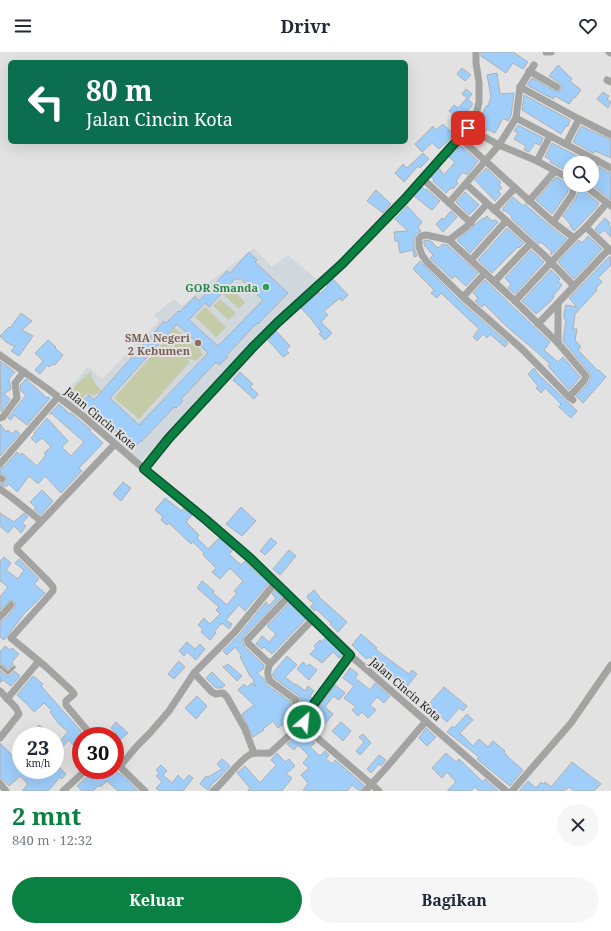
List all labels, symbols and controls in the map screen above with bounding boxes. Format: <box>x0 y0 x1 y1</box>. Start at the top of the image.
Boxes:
text: Drivr <box>281 14 330 38</box>
icon: menu <box>12 15 34 37</box>
icon: heart <box>577 15 599 37</box>
text: 80 m <box>86 71 153 109</box>
icon: left <box>20 76 72 128</box>
text: Jalan Cincin Kota <box>86 107 233 131</box>
pin <box>451 111 485 145</box>
icon: arrive <box>457 117 479 139</box>
map controls <box>563 156 599 192</box>
button: search <box>563 156 599 192</box>
place label: GOR Smanda <box>185 280 258 295</box>
marker: GOR Smanda <box>261 282 271 292</box>
place label: SMA Negeri 2 Kebumen <box>125 330 191 358</box>
marker: SMA Negeri 2 Kebumen <box>193 338 203 348</box>
street label: Jalan Cincin Kota <box>61 383 140 453</box>
street label: Jalan Cincin Kota <box>366 653 445 724</box>
position arrow <box>283 701 325 743</box>
speed limit sign: 30 <box>72 727 124 779</box>
text: 23 <box>27 734 49 761</box>
text: km/h <box>26 756 50 770</box>
text: 2 mnt <box>12 799 81 832</box>
button: close <box>557 804 599 846</box>
text: 840 m · 12:32 <box>12 831 92 849</box>
button: Keluar <box>12 877 302 923</box>
button: Bagikan <box>310 877 599 923</box>

